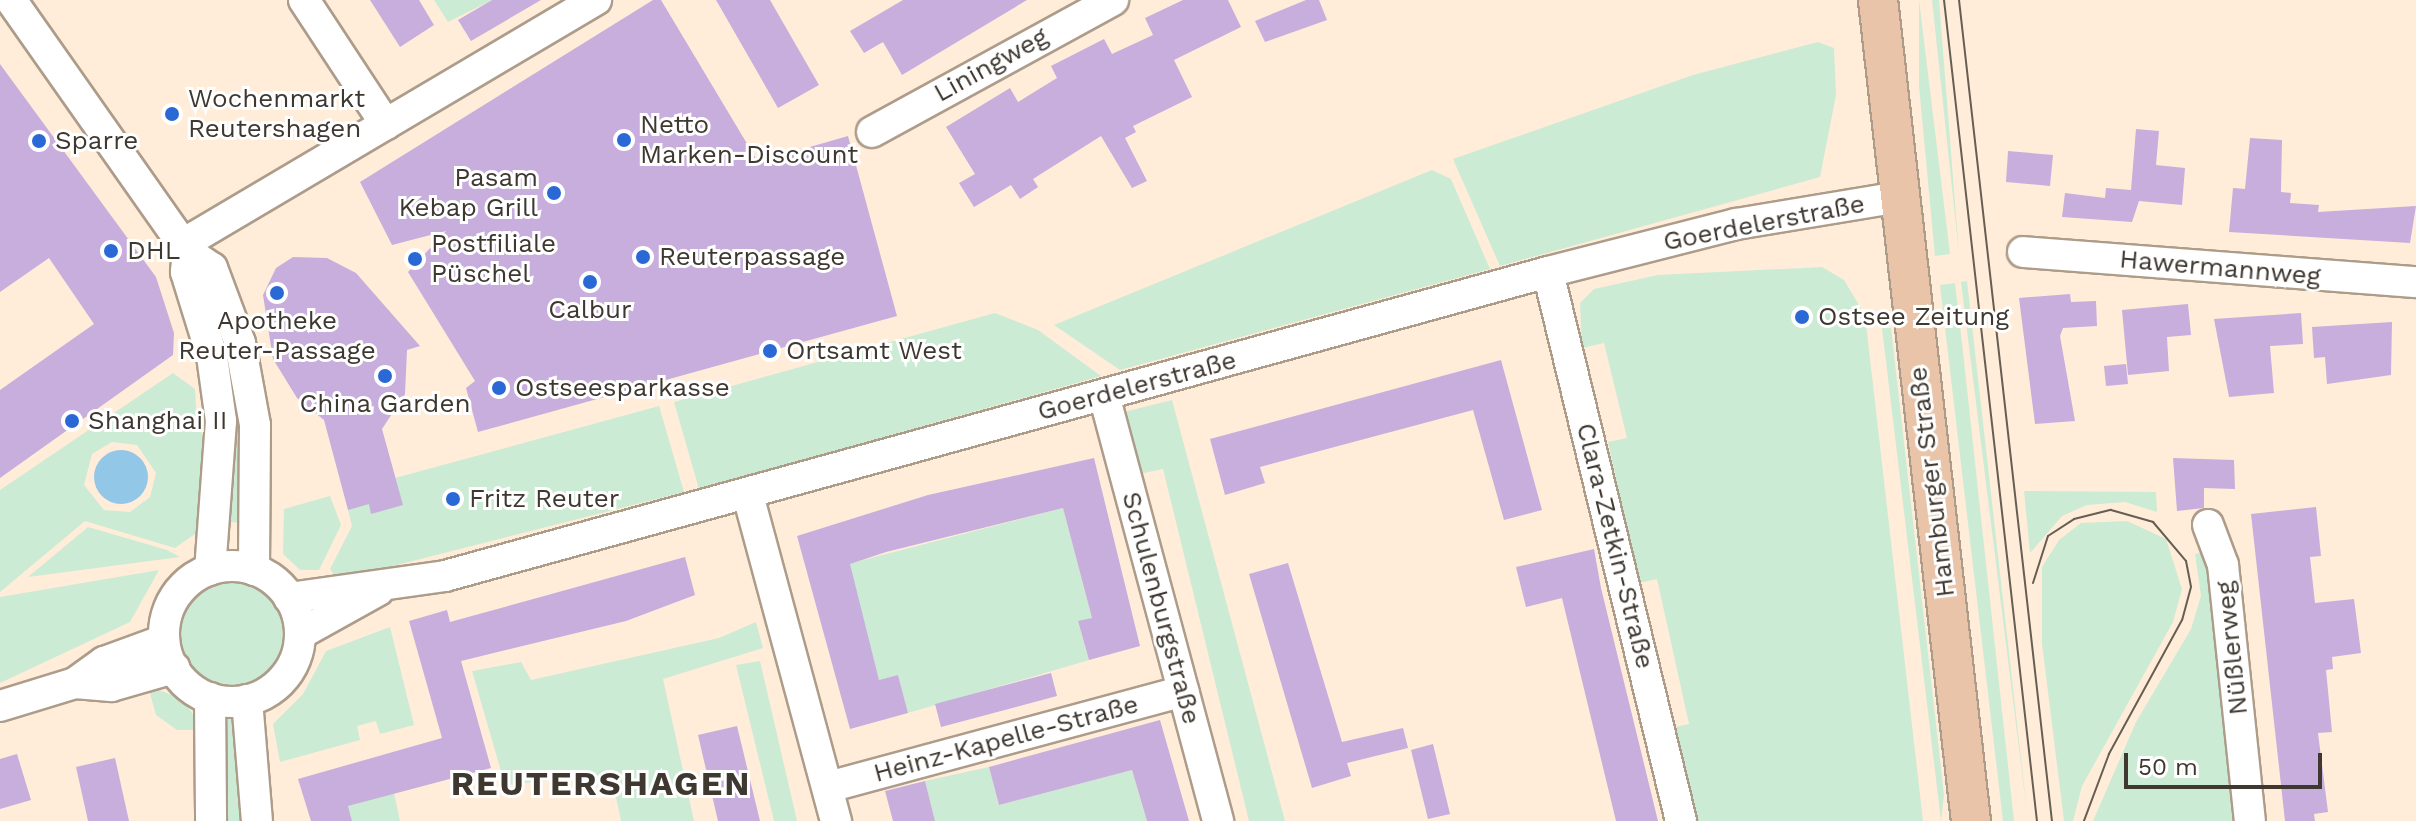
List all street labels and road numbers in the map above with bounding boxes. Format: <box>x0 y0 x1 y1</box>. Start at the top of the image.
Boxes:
street label: Liningweg <box>929 21 1053 109</box>
street label: Goerdelerstraße <box>1661 188 1867 258</box>
street label: Hawermannweg <box>2118 244 2322 292</box>
street label: Goerdelerstraße <box>1034 344 1240 428</box>
street label: Hamburger Straße <box>1902 365 1962 599</box>
street label: Clara-Zetkin-Straße <box>1569 420 1661 672</box>
street label: Schulenburgstraße <box>1115 488 1207 728</box>
street label: Nüßlerweg <box>2209 579 2255 717</box>
street label: Heinz-Kapelle-Straße <box>870 689 1142 789</box>

